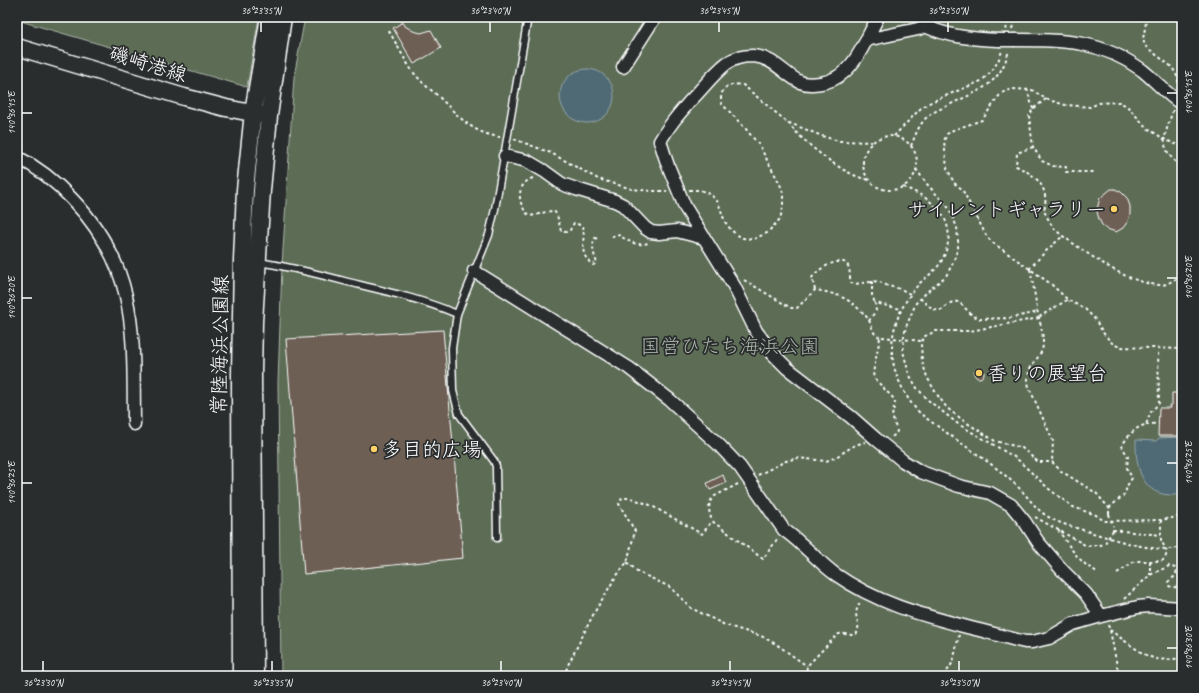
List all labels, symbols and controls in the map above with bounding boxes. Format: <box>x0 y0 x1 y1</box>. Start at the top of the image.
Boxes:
text: 36°23'35"N <box>241 4 283 17</box>
text: 36°23'40"N <box>470 4 512 17</box>
text: 36°23'45"N <box>699 4 741 17</box>
text: 36°23'50"N <box>928 4 970 17</box>
street label: 磯崎港線 <box>106 40 190 88</box>
text: 140°36'15"E <box>1182 70 1195 115</box>
text: 140°36'15"E <box>5 90 18 135</box>
place label: サイレントギャラリー <box>907 197 1106 222</box>
marker: サイレントギャラリー <box>1109 204 1119 214</box>
text: 140°36'20"E <box>1182 255 1195 300</box>
text: 140°36'20"E <box>5 275 18 320</box>
street label: 常陸海浜公園線 <box>206 275 234 415</box>
park label: 国営ひたち海浜公園 <box>640 334 820 359</box>
place label: 香りの展望台 <box>987 361 1107 386</box>
marker: 香りの展望台 <box>974 368 984 378</box>
place label: 多目的広場 <box>382 437 482 462</box>
text: 140°36'25"E <box>1182 440 1195 485</box>
marker: 多目的広場 <box>369 444 379 454</box>
text: 140°36'25"E <box>5 460 18 505</box>
text: 140°36'30"E <box>1182 625 1195 670</box>
text: 36°23'30"N <box>23 676 65 689</box>
text: 36°23'35"N <box>252 676 294 689</box>
text: 36°23'40"N <box>481 676 523 689</box>
text: 36°23'45"N <box>710 676 752 689</box>
text: 36°23'50"N <box>939 676 981 689</box>

